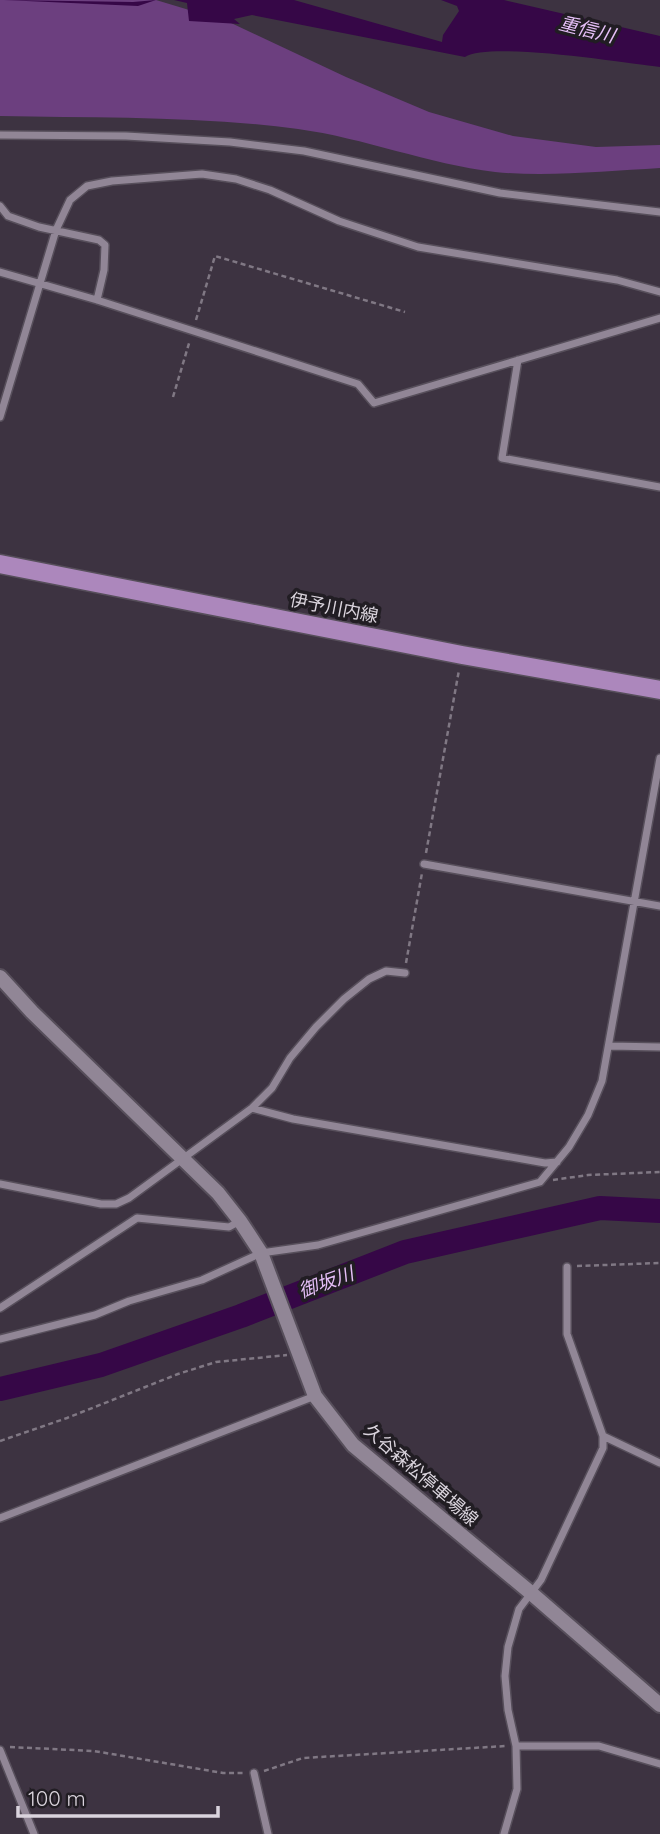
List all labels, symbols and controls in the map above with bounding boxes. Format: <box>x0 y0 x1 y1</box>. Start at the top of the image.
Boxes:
water label: 重信川 <box>556 10 619 48</box>
street label: 伊予川内線 <box>288 588 380 627</box>
water label: 御坂川 <box>295 1260 359 1303</box>
street label: 久谷森松停車場線 <box>359 1419 483 1531</box>
scale bar <box>18 1774 217 1818</box>
text: 100 m <box>28 1785 86 1811</box>

